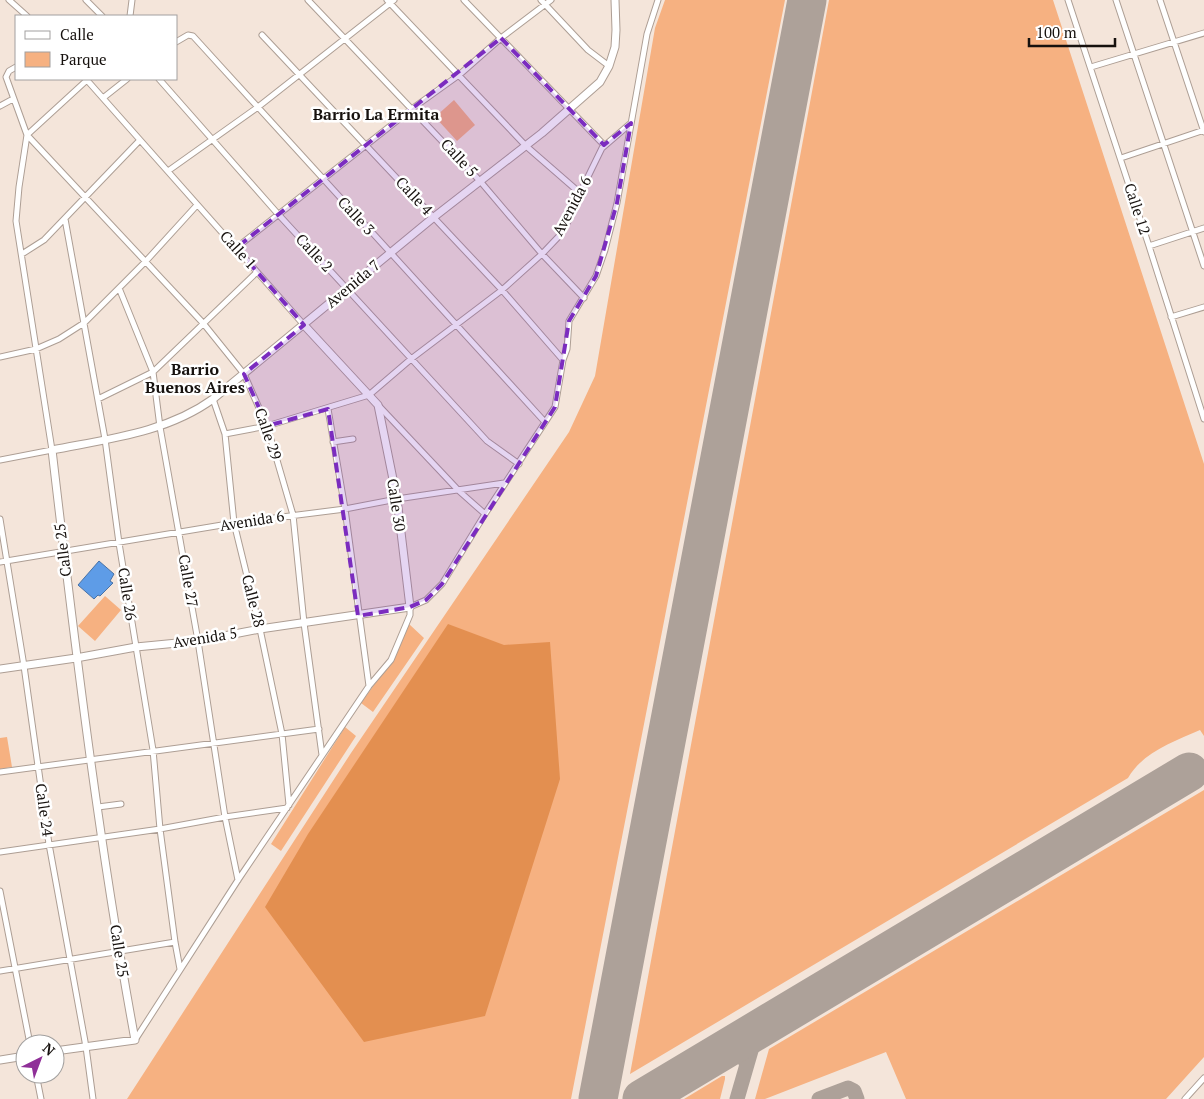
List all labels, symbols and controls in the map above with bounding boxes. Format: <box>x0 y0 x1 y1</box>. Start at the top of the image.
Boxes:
legend <box>15 15 178 80</box>
scale bar <box>1029 15 1115 47</box>
text: 100 m <box>1036 22 1077 42</box>
text: Calle <box>60 24 94 44</box>
text: Parque <box>60 49 107 69</box>
district label: Barrio La Ermita <box>313 103 439 125</box>
street label: Calle 5 <box>437 134 483 181</box>
street label: Calle 4 <box>392 172 438 219</box>
street label: Avenida 6 <box>547 172 595 239</box>
street label: Calle 12 <box>1120 180 1156 237</box>
street label: Calle 3 <box>334 192 380 239</box>
street label: Calle 1 <box>216 226 261 273</box>
street label: Calle 2 <box>292 229 338 276</box>
street label: Avenida 7 <box>321 255 384 312</box>
district label: Barrio Buenos Aires <box>145 358 245 398</box>
street label: Calle 29 <box>251 405 287 462</box>
street label: Calle 30 <box>383 477 411 533</box>
street label: Avenida 6 <box>218 505 286 535</box>
street label: Calle 25 <box>49 522 75 578</box>
street label: Calle 27 <box>174 553 203 609</box>
street label: Calle 26 <box>114 566 142 622</box>
street label: Calle 28 <box>238 572 270 629</box>
street label: Avenida 5 <box>171 622 239 652</box>
street label: Calle 24 <box>31 782 59 838</box>
street label: Calle 25 <box>106 923 134 979</box>
north arrow <box>15 1034 65 1084</box>
text: N <box>39 1038 60 1060</box>

